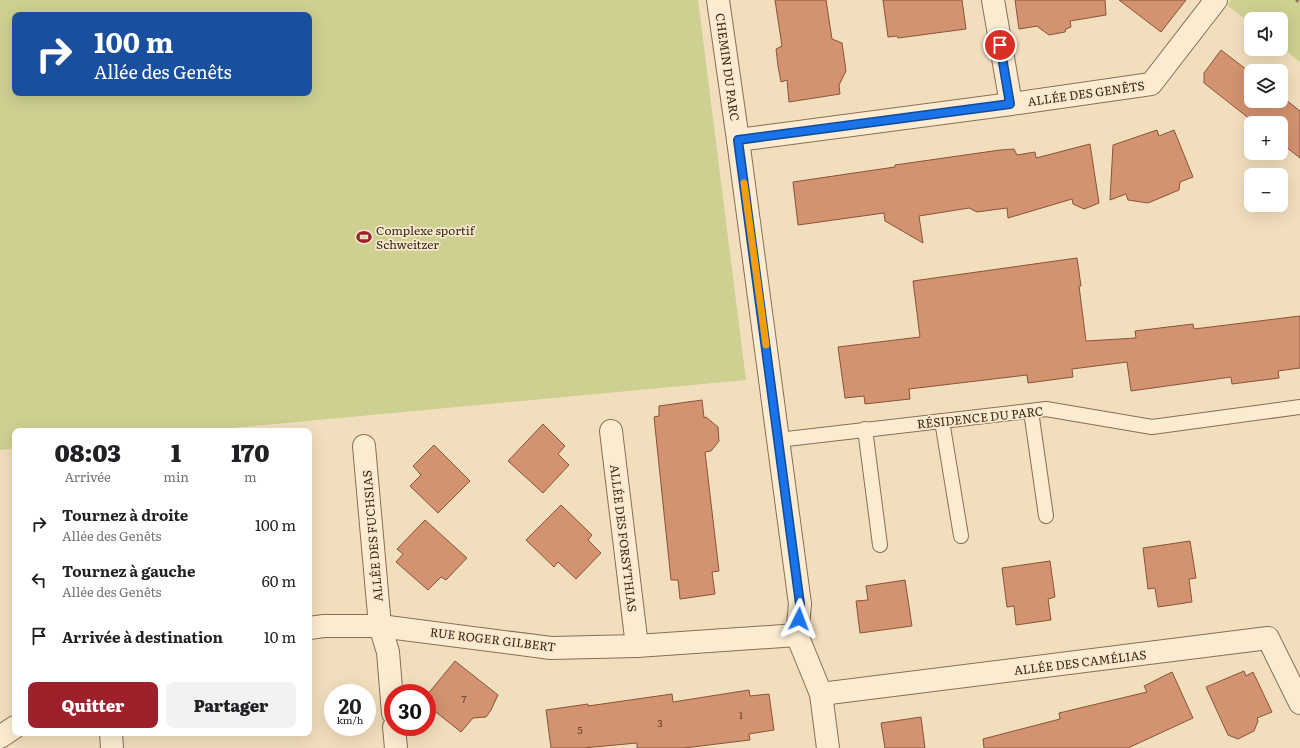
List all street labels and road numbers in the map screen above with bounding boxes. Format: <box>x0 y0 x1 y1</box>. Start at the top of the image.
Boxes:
street label: CHEMIN DU PARC <box>712 12 744 122</box>
street label: ALLÉE DES GENÊTS <box>1026 76 1146 110</box>
street label: RÉSIDENCE DU PARC <box>916 401 1044 433</box>
street label: ALLÉE DES FORSYTHIAS <box>606 463 642 613</box>
street label: ALLÉE DES FUCHSIAS <box>357 470 387 602</box>
street label: RUE ROGER GILBERT <box>429 622 557 656</box>
street label: ALLÉE DES CAMÉLIAS <box>1013 645 1147 679</box>

